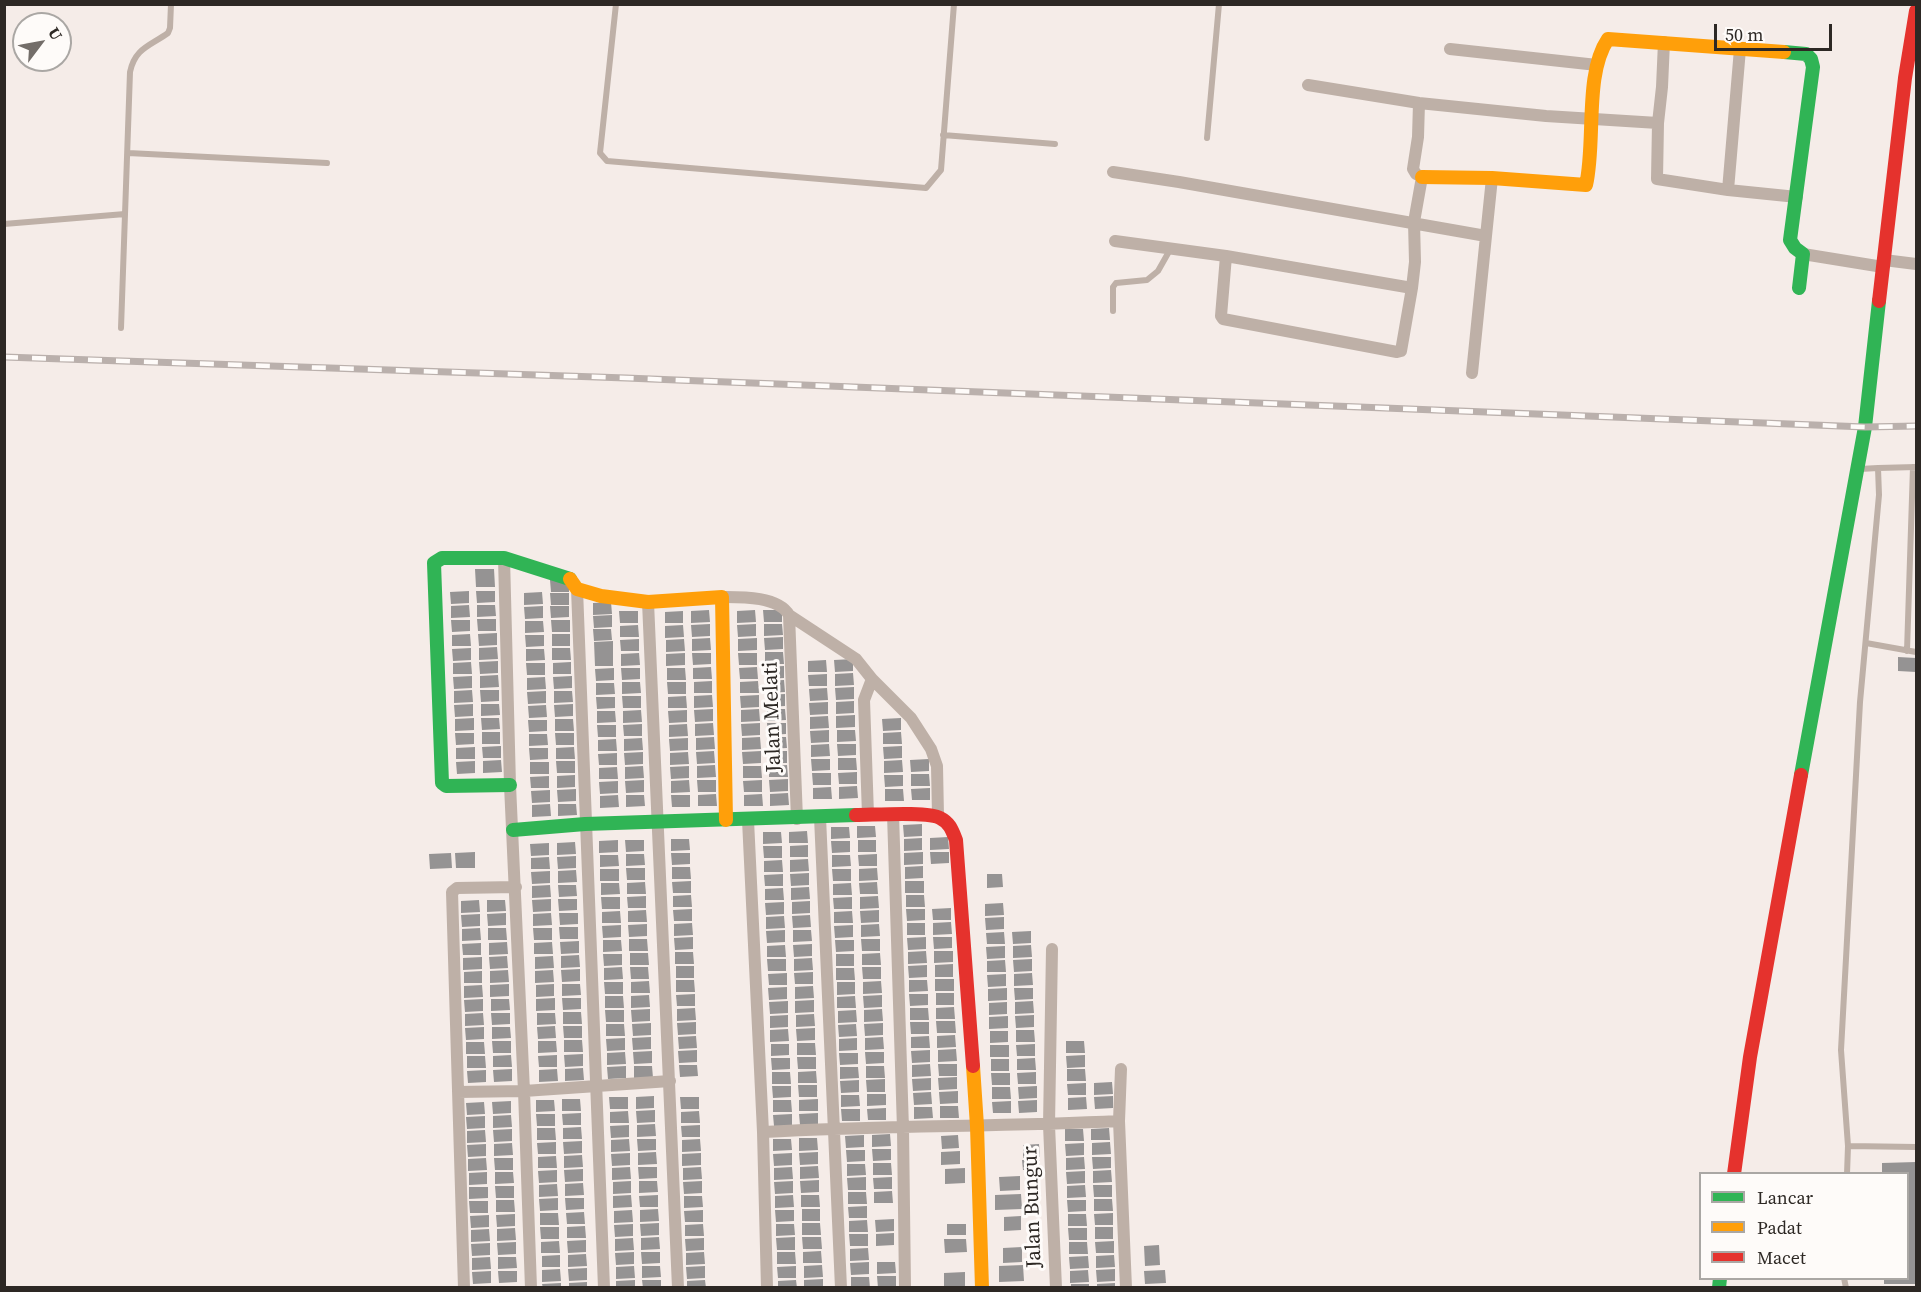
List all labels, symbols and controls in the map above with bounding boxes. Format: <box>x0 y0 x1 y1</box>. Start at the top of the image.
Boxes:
north arrow <box>12 12 72 72</box>
scale bar <box>1717 12 1836 50</box>
text: 50 m <box>1725 22 1763 47</box>
text: U <box>43 23 68 44</box>
street label: Jalan Melati <box>758 661 788 773</box>
street label: Jalan Bungur <box>1018 1146 1048 1268</box>
legend <box>1699 1172 1909 1280</box>
text: Lancar <box>1757 1185 1813 1210</box>
text: Padat <box>1757 1215 1802 1240</box>
text: Macet <box>1757 1245 1806 1270</box>

